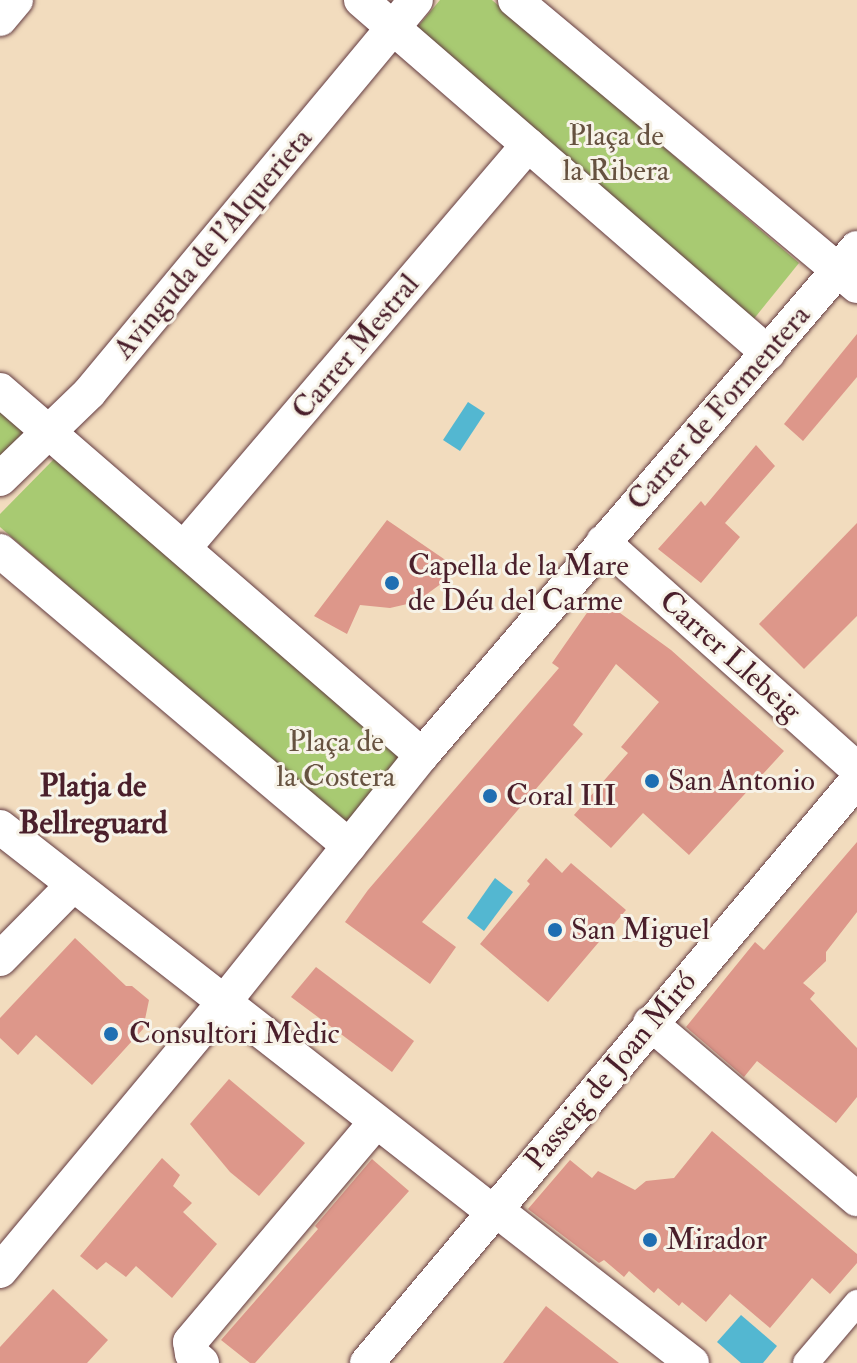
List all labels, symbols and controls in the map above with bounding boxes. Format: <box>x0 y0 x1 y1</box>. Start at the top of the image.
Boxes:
park label: Plaça de la Ribera <box>563 118 669 188</box>
street label: Avinguda de l’Alquerieta <box>106 121 320 367</box>
street label: Carrer Mestral <box>285 267 427 427</box>
street label: Carrer de Formentera <box>620 298 818 518</box>
place label: Capella de la Mare de Déu del Carme <box>408 548 629 618</box>
marker: Capella de la Mare de Déu del Carme <box>383 574 401 592</box>
street label: Carrer Llebeig <box>652 583 808 729</box>
park label: Plaça de la Costera <box>277 724 395 794</box>
place label: San Antonio <box>668 763 815 799</box>
district label: Platja de Bellreguard <box>18 768 168 843</box>
marker: San Antonio <box>643 772 661 790</box>
place label: Coral III <box>506 778 616 814</box>
marker: Coral III <box>481 787 499 805</box>
place label: San Miguel <box>571 912 710 948</box>
marker: San Miguel <box>546 921 564 939</box>
street label: Passeig de Joan Miró <box>518 965 704 1177</box>
place label: Consultori Mèdic <box>129 1016 340 1052</box>
marker: Consultori Mèdic <box>100 1023 122 1045</box>
place label: Mirador <box>666 1222 767 1258</box>
marker: Mirador <box>641 1231 659 1249</box>

